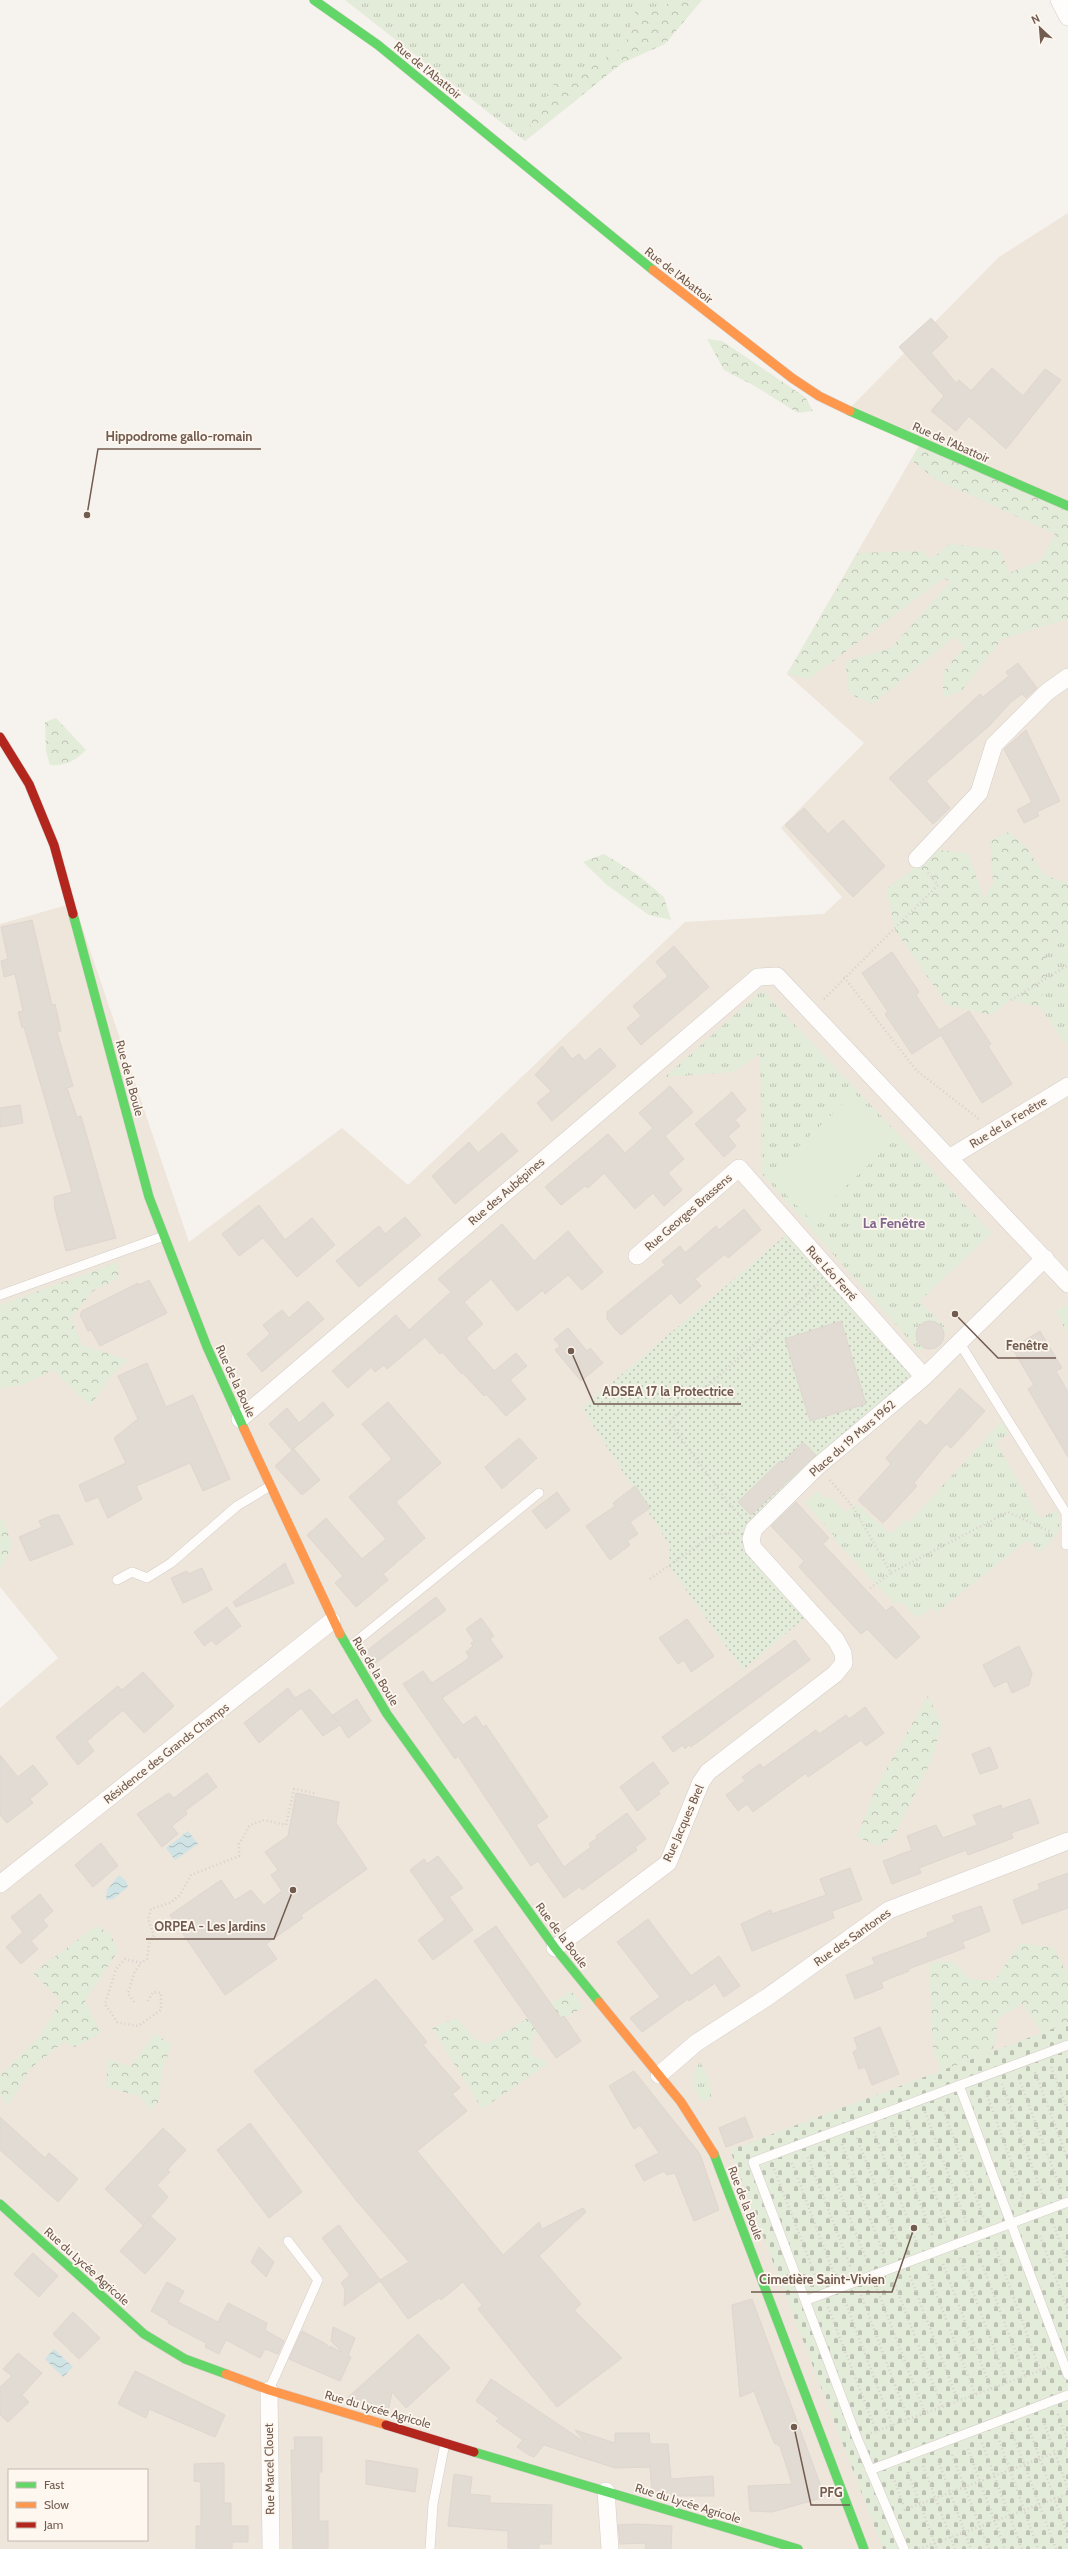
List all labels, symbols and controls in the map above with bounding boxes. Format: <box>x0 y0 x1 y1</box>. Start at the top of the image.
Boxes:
north arrow <box>1020 8 1060 48</box>
text: N <box>1029 11 1042 27</box>
street label: Rue de l'Abattoir <box>391 38 465 102</box>
street label: Rue de l'Abattoir <box>642 244 716 306</box>
street label: Rue de l'Abattoir <box>910 418 992 466</box>
callout: Hippodrome gallo-romain <box>98 424 261 449</box>
text: Hippodrome gallo-romain <box>106 428 252 444</box>
street label: Rue de la Boule <box>113 1038 147 1118</box>
street label: Rue de la Fenêtre <box>967 1093 1049 1151</box>
street label: Rue des Aubépines <box>465 1154 547 1228</box>
street label: Rue Georges Brassens <box>641 1170 735 1254</box>
district label: La Fenêtre <box>863 1214 925 1232</box>
street label: Rue Léo Ferré <box>803 1242 861 1304</box>
callout: Fenêtre <box>998 1333 1056 1358</box>
text: Fenêtre <box>1006 1337 1048 1353</box>
street label: Rue de la Boule <box>213 1342 259 1420</box>
callout: ADSEA 17 la Protectrice <box>594 1379 741 1404</box>
text: ADSEA 17 la Protectrice <box>602 1383 734 1399</box>
street label: Place du 19 Mars 1962 <box>806 1396 898 1480</box>
street label: Rue de la Boule <box>349 1634 403 1708</box>
street label: Résidence des Grands Champs <box>100 1699 232 1807</box>
street label: Rue Jacques Brel <box>659 1782 707 1864</box>
street label: Rue de la Boule <box>533 1899 591 1971</box>
street label: Rue des Santones <box>811 1905 893 1969</box>
callout: ORPEA - Les Jardins <box>146 1914 274 1939</box>
text: ORPEA - Les Jardins <box>154 1918 266 1934</box>
street label: Rue de la Boule <box>725 2164 767 2242</box>
street label: Rue du Lycée Agricole <box>41 2224 133 2308</box>
callout: Cimetière Saint-Vivien <box>751 2267 892 2292</box>
text: Cimetière Saint-Vivien <box>759 2271 885 2287</box>
street label: Rue du Lycée Agricole <box>323 2387 433 2431</box>
street label: Rue Marcel Clouet <box>261 2423 277 2515</box>
legend <box>8 2469 148 2541</box>
text: Fast <box>44 2477 64 2492</box>
street label: Rue du Lycée Agricole <box>633 2480 743 2526</box>
callout: PFG <box>811 2480 850 2505</box>
text: PFG <box>819 2484 843 2500</box>
text: Slow <box>44 2497 69 2512</box>
text: Jam <box>43 2517 63 2532</box>

